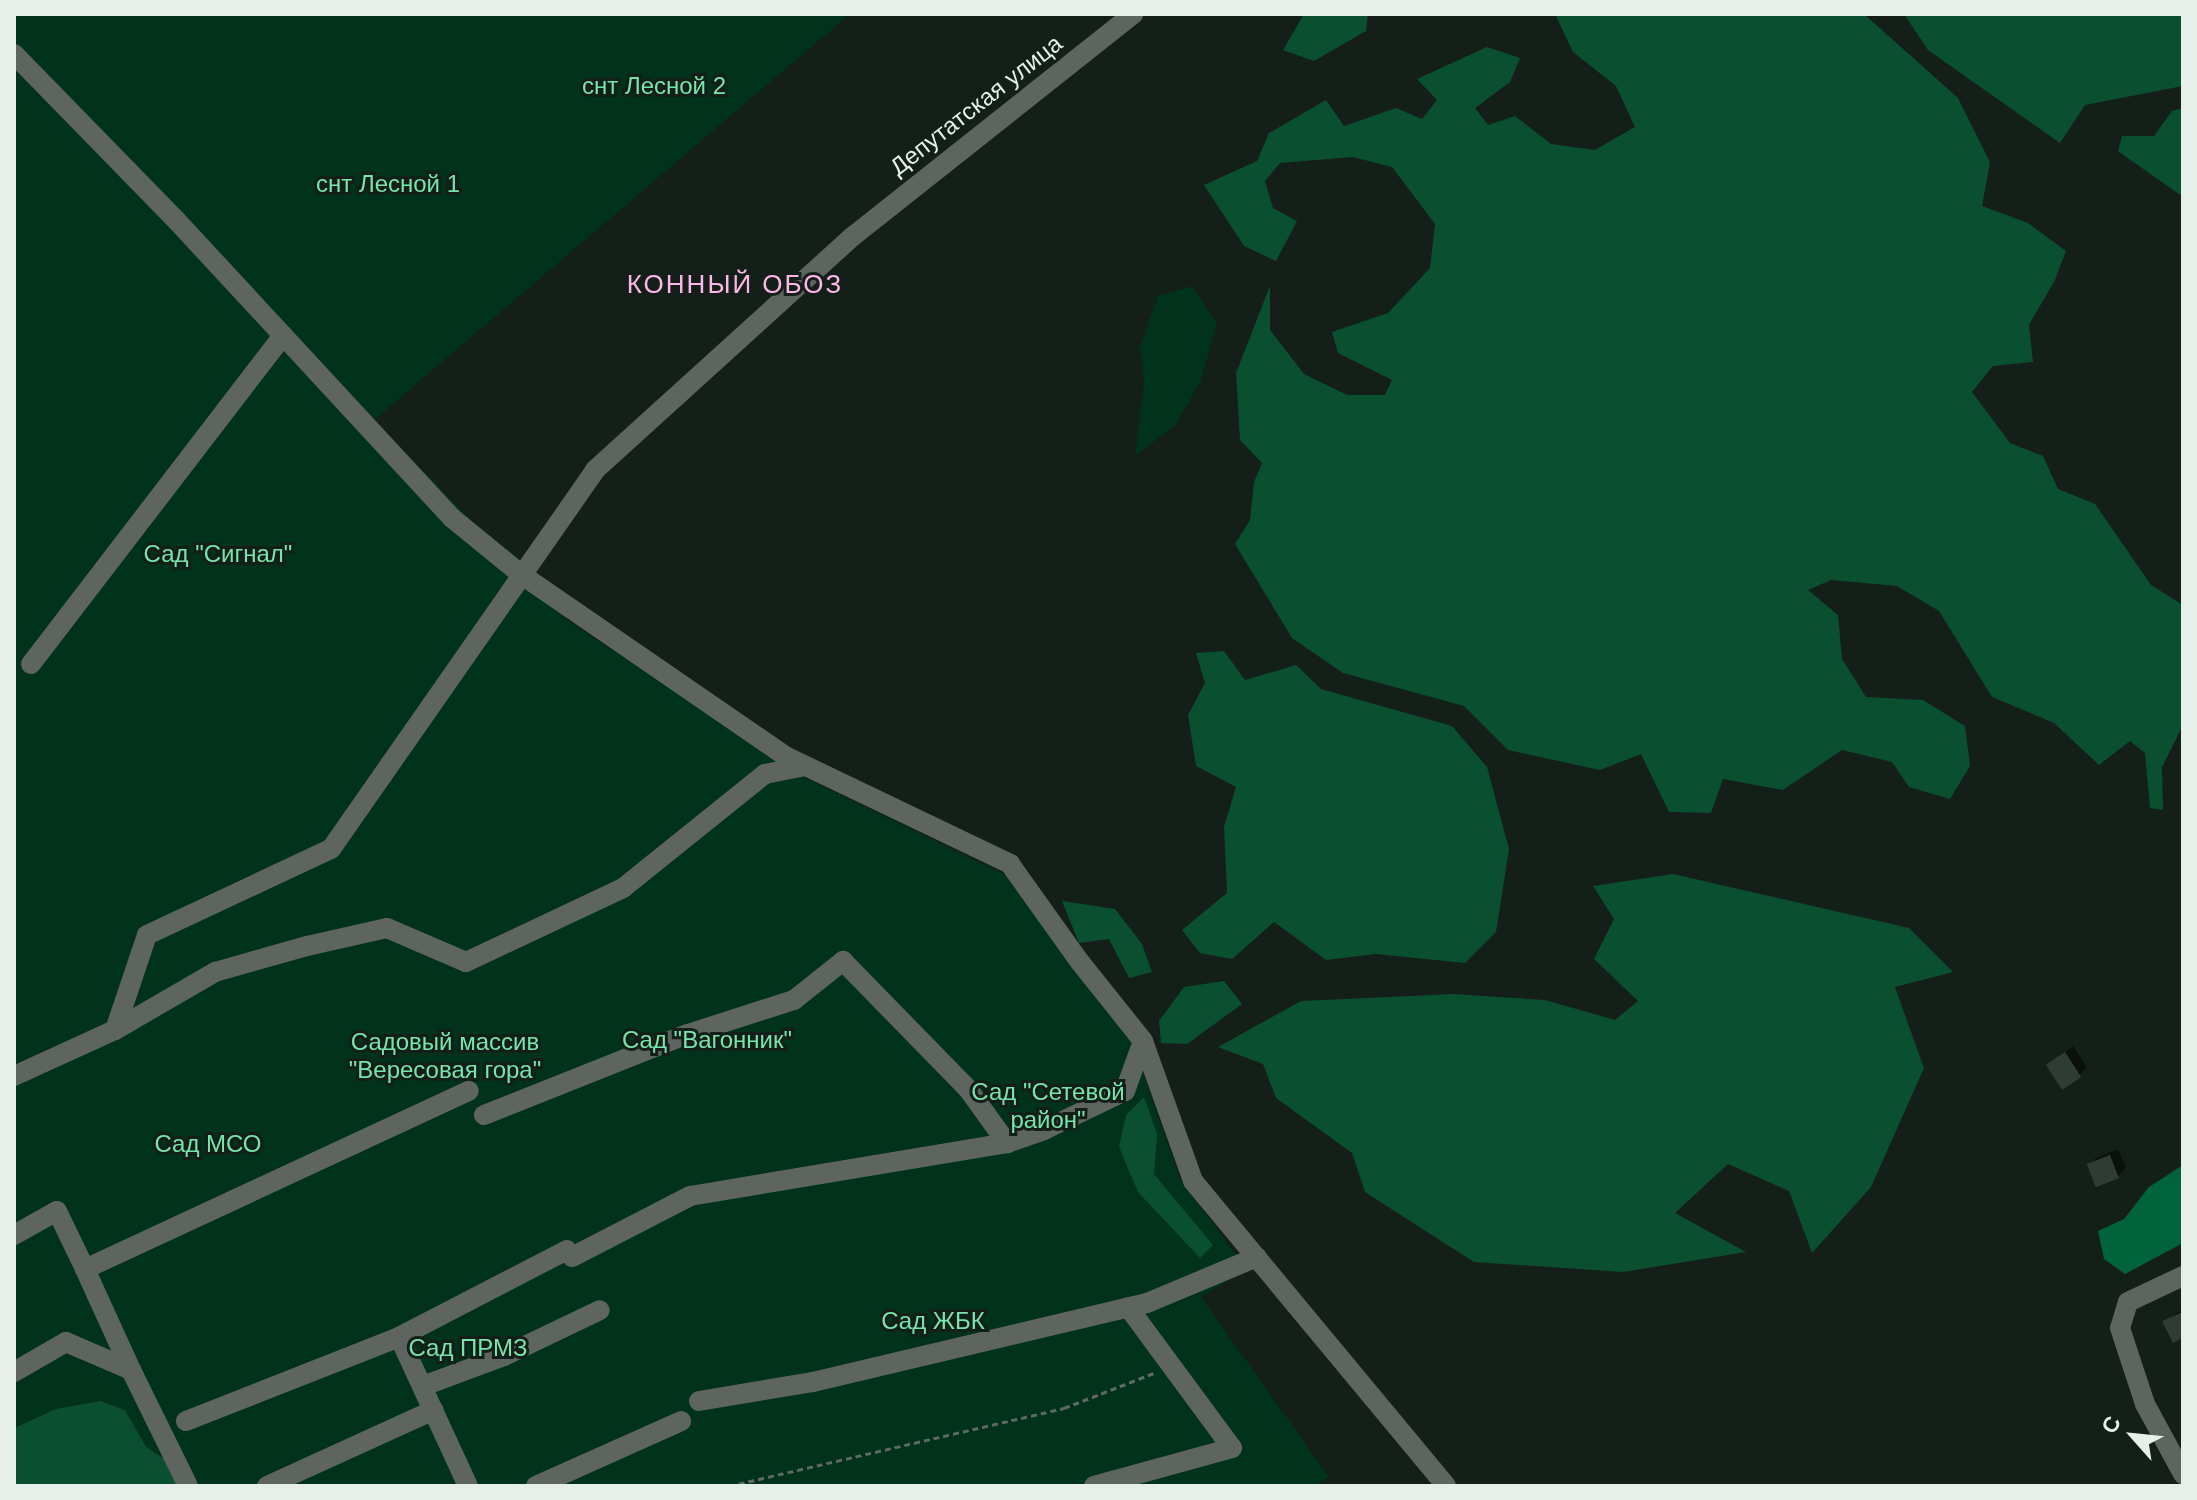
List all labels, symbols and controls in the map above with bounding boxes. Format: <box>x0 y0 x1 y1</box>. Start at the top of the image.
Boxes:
street label: Депутатская улица <box>884 29 1068 181</box>
park label: снт Лесной 2 <box>582 72 726 100</box>
park label: снт Лесной 1 <box>316 170 460 198</box>
district label: КОННЫЙ ОБОЗ <box>627 269 843 301</box>
park label: Сад "Сигнал" <box>144 540 292 568</box>
park label: Сад "Вагонник" <box>622 1026 792 1054</box>
park label: Садовый массив "Вересовая гора" <box>349 1028 541 1084</box>
park label: Сад "Сетевой район" <box>971 1078 1125 1134</box>
park label: Сад МСО <box>154 1130 262 1158</box>
park label: Сад ЖБК <box>881 1307 985 1335</box>
park label: Сад ПРМЗ <box>408 1334 528 1362</box>
north arrow <box>2093 1396 2173 1476</box>
text: С <box>2096 1412 2126 1438</box>

